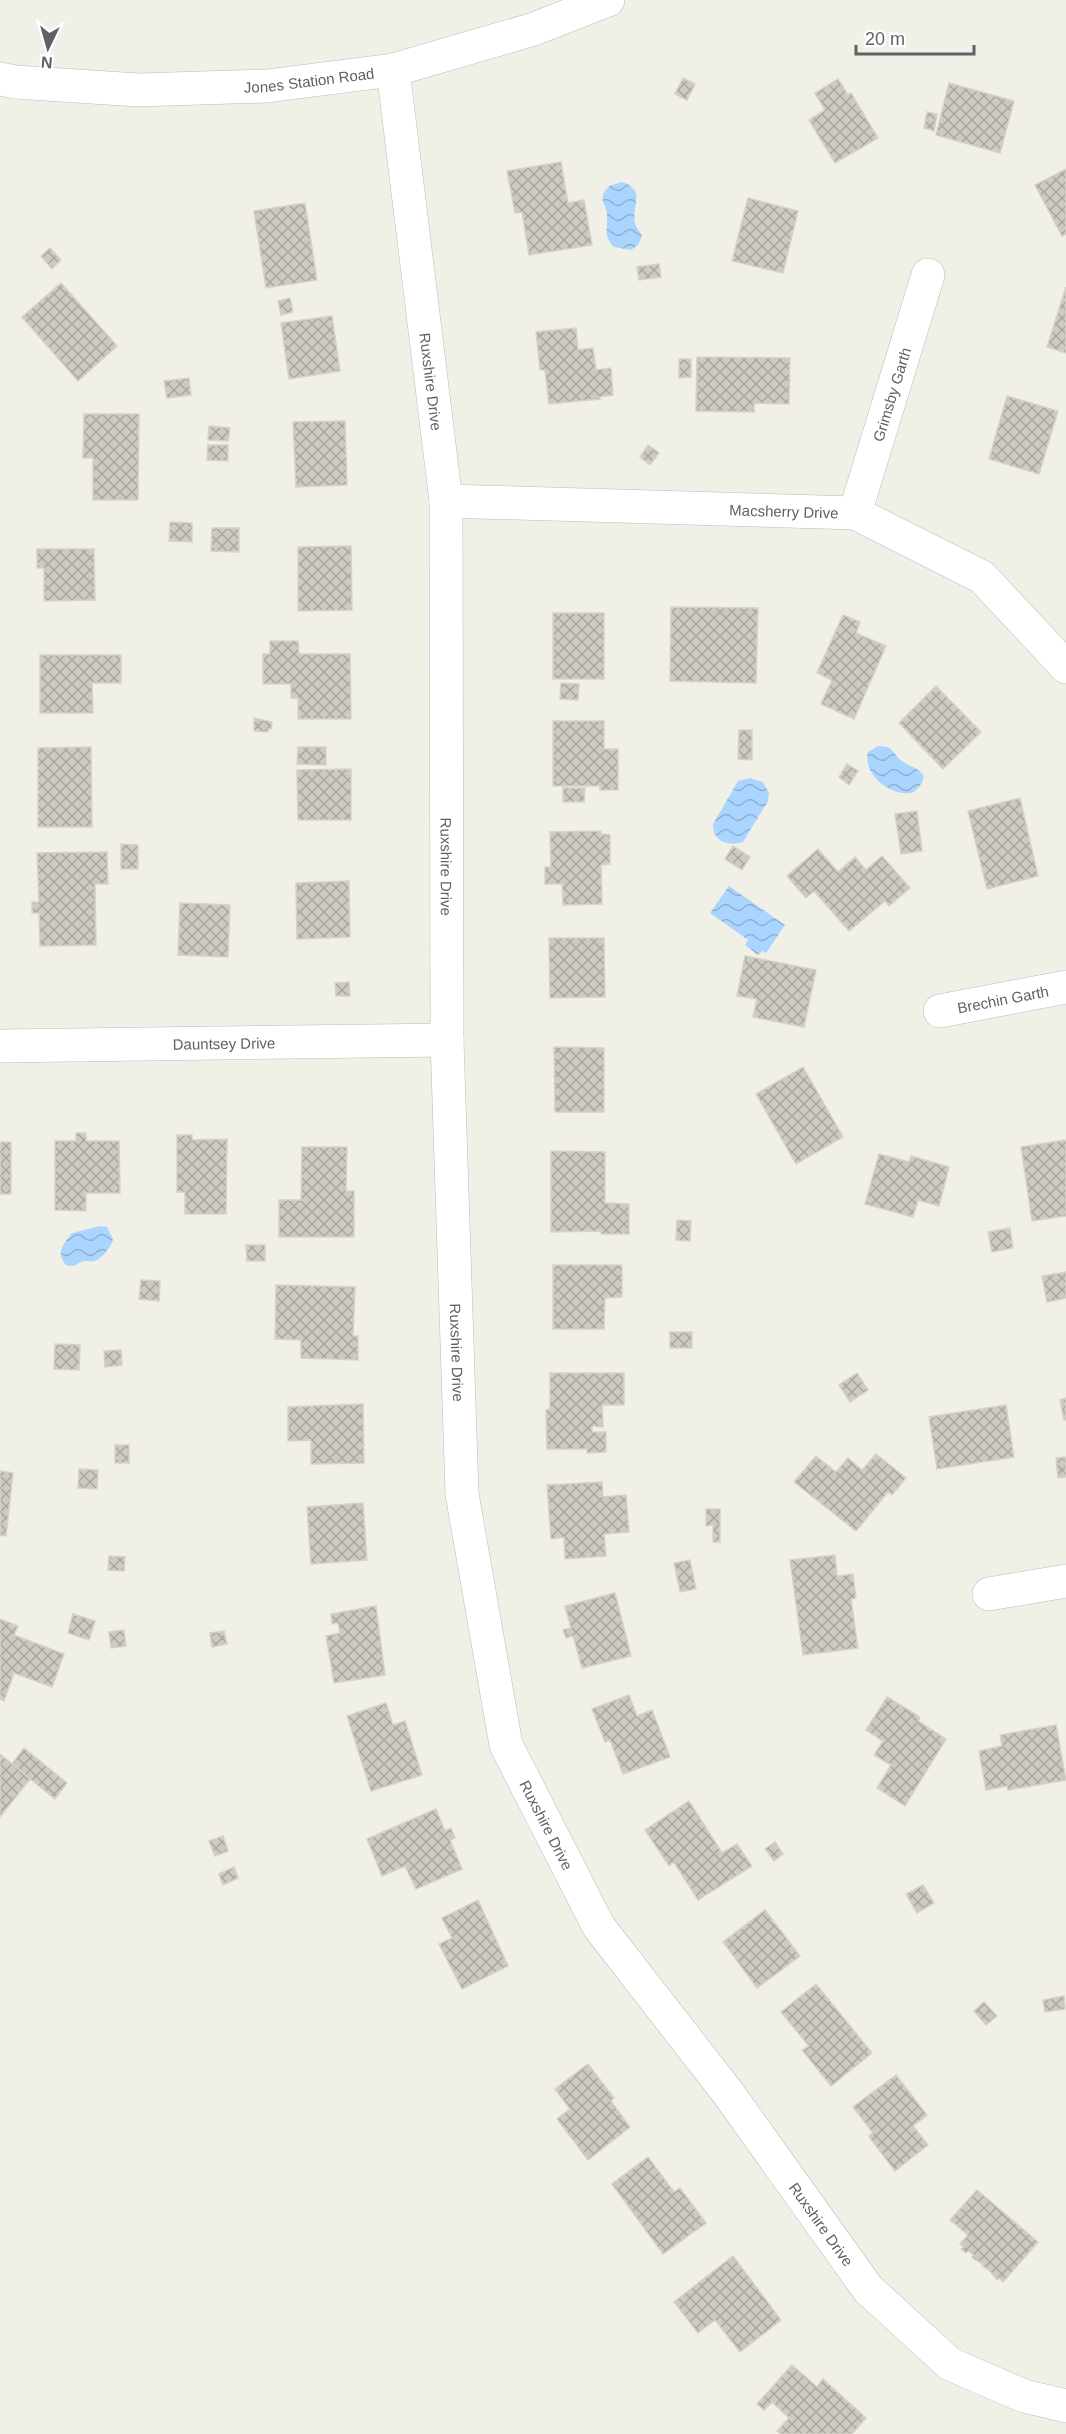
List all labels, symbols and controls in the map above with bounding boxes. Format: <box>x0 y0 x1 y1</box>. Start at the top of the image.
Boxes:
north arrow <box>18 18 78 78</box>
scale bar <box>856 18 974 56</box>
text: 20 m <box>865 29 905 49</box>
text: N <box>40 53 53 71</box>
street label: Jones Station Road <box>244 64 375 95</box>
street label: Ruxshire Drive <box>417 332 446 432</box>
street label: Grimsby Garth <box>869 345 914 444</box>
street label: Macsherry Drive <box>729 501 839 521</box>
street label: Ruxshire Drive <box>438 818 455 916</box>
street label: Brechin Garth <box>956 982 1050 1016</box>
street label: Dauntsey Drive <box>173 1034 275 1052</box>
street label: Ruxshire Drive <box>447 1303 467 1402</box>
street label: Ruxshire Drive <box>517 1777 577 1873</box>
street label: Ruxshire Drive <box>786 2179 857 2269</box>

